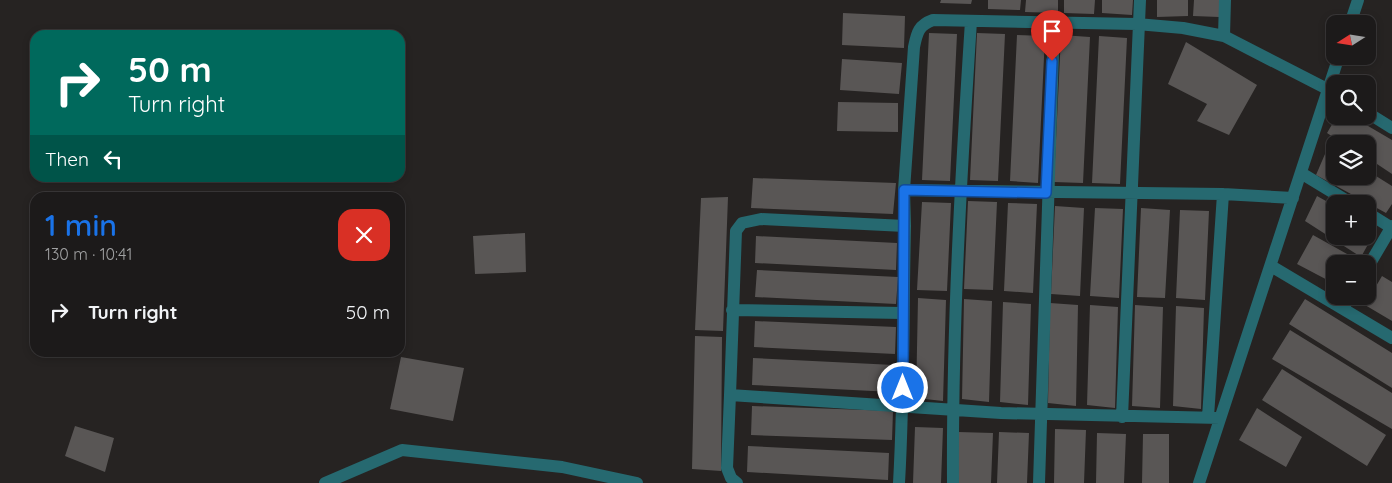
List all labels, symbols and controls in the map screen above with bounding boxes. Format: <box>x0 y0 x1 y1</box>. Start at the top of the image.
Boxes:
pin <box>1031 10 1073 61</box>
north arrow <box>1326 15 1376 65</box>
map controls <box>1326 15 1376 305</box>
icon: arrive <box>1038 17 1066 45</box>
text: 50 m <box>128 47 212 91</box>
icon: right <box>45 50 110 115</box>
button: search <box>1326 75 1376 125</box>
text: Turn right <box>128 90 225 118</box>
button: layers <box>1326 135 1376 185</box>
icon: left <box>99 145 127 173</box>
text: Then <box>45 147 89 171</box>
button: + <box>1326 195 1376 245</box>
text: 1 min <box>45 206 117 244</box>
button: close <box>338 209 390 261</box>
text: 130 m · 10:41 <box>45 244 132 264</box>
button: − <box>1326 255 1376 305</box>
icon: right <box>45 298 73 326</box>
text: Turn right <box>88 300 177 324</box>
text: 50 m <box>346 300 390 324</box>
position arrow <box>876 361 928 413</box>

